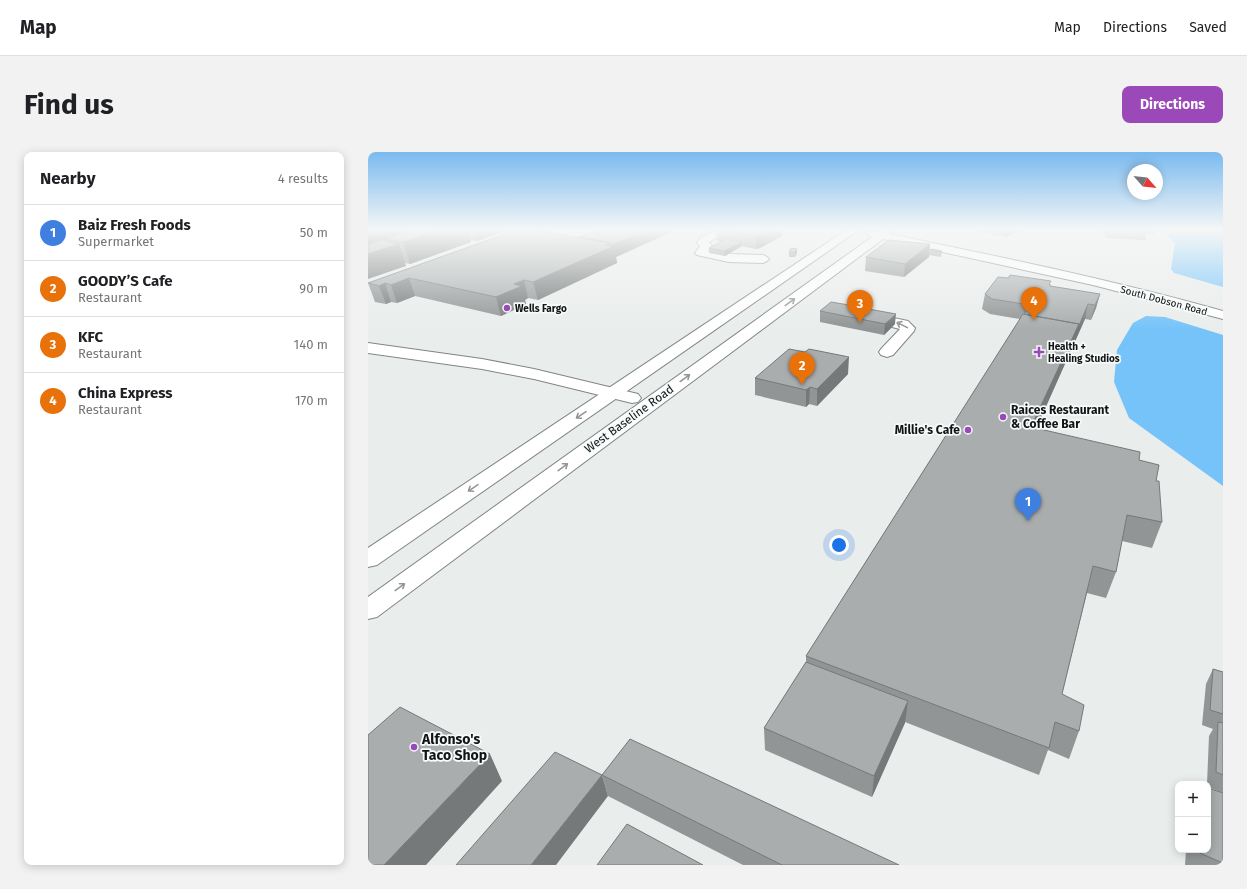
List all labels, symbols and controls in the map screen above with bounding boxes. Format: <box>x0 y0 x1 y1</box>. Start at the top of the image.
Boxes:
text: Map <box>20 16 57 39</box>
text: Map <box>1054 19 1081 36</box>
text: Directions <box>1103 19 1167 36</box>
text: Saved <box>1189 19 1227 36</box>
button: Directions <box>1122 86 1223 123</box>
text: Find us <box>24 88 114 121</box>
north arrow <box>1127 164 1163 200</box>
text: Nearby <box>40 168 95 189</box>
text: 4 results <box>278 171 328 186</box>
text: Baiz Fresh Foods <box>78 216 191 234</box>
text: 1 <box>50 225 56 240</box>
text: 50 m <box>300 225 328 240</box>
text: Supermarket <box>78 234 154 249</box>
text: GOODY’S Cafe <box>78 272 173 290</box>
text: 2 <box>50 281 56 296</box>
text: 90 m <box>299 281 328 296</box>
street label: South Dobson Road <box>1119 284 1209 318</box>
pin: 4 <box>1021 287 1047 320</box>
text: Restaurant <box>78 290 142 305</box>
pin: 3 <box>847 290 873 323</box>
one-way arrow <box>785 298 796 306</box>
marker: Wells Fargo <box>502 303 512 313</box>
place label: Wells Fargo <box>515 303 567 315</box>
one-way arrow <box>896 321 908 328</box>
text: KFC <box>78 328 103 346</box>
text: 3 <box>50 337 56 352</box>
text: 140 m <box>294 337 328 352</box>
place label: Health + Healing Studios <box>1048 341 1120 365</box>
text: Restaurant <box>78 346 142 361</box>
marker: Health + Healing Studios <box>1033 346 1045 358</box>
pin: 2 <box>789 352 815 385</box>
one-way arrow <box>680 374 691 382</box>
street label: West Baseline Road <box>582 382 676 456</box>
text: China Express <box>78 384 173 402</box>
text: 4 <box>49 393 57 408</box>
text: 170 m <box>295 393 328 408</box>
text: Restaurant <box>78 402 142 417</box>
place label: Raices Restaurant & Coffee Bar <box>1011 403 1109 431</box>
one-way arrow <box>576 411 587 419</box>
marker: Raices Restaurant & Coffee Bar <box>998 412 1008 422</box>
place label: Millie's Cafe <box>895 423 960 437</box>
marker: Millie's Cafe <box>963 425 973 435</box>
one-way arrow <box>558 463 569 471</box>
one-way arrow <box>468 484 479 492</box>
pin: 1 <box>1015 488 1041 521</box>
your location <box>829 535 849 555</box>
one-way arrow <box>394 583 405 591</box>
place label: Alfonso's Taco Shop <box>421 731 487 764</box>
marker: Alfonso's Taco Shop <box>409 742 419 752</box>
map controls <box>1175 781 1211 853</box>
button: + <box>1175 781 1211 817</box>
button: − <box>1175 817 1211 853</box>

